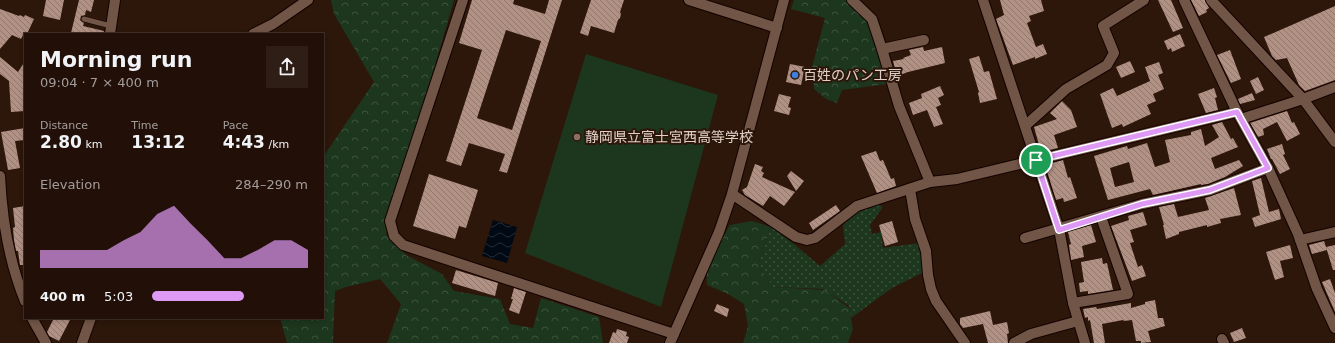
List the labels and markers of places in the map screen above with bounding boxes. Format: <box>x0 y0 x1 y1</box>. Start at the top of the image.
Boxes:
place label: 百姓のパン工房 <box>803 67 902 83</box>
marker: 百姓のパン工房 <box>790 70 800 80</box>
place label: 静岡県立富士宮西高等学校 <box>585 129 753 145</box>
marker: 静岡県立富士宮西高等学校 <box>572 132 582 142</box>
pin <box>1019 143 1053 177</box>

